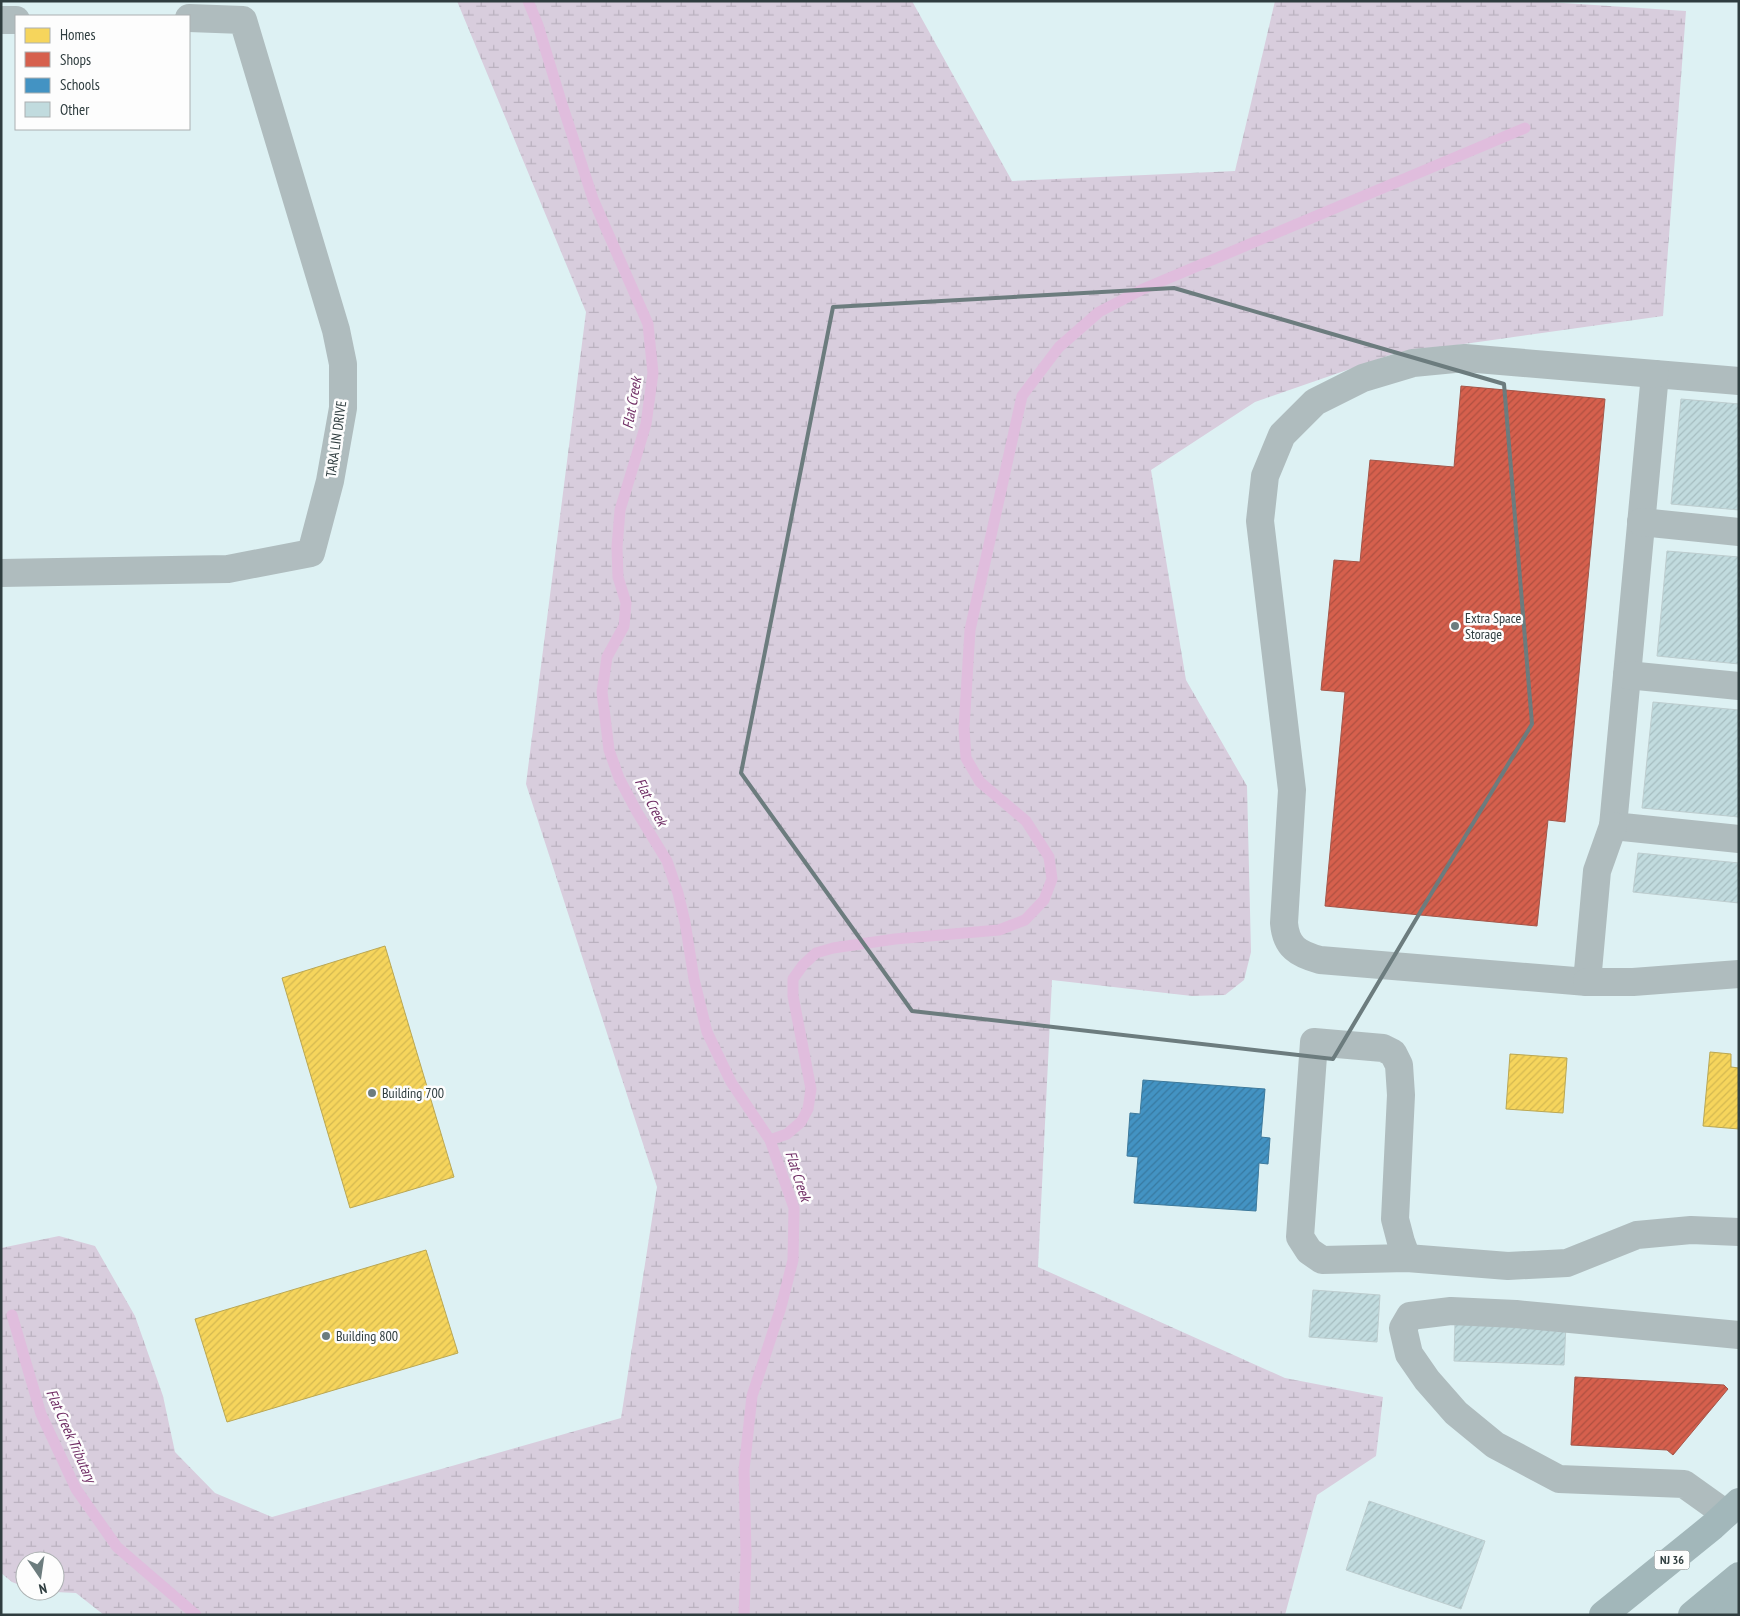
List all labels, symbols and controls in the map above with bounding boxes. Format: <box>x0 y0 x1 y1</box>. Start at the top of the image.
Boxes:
legend <box>15 15 190 130</box>
text: Homes <box>60 25 96 44</box>
text: Shops <box>60 50 91 69</box>
text: Schools <box>60 75 100 94</box>
text: Other <box>60 100 90 119</box>
water label: Flat Creek <box>618 374 646 430</box>
street label: TARA LIN DRIVE <box>322 400 350 478</box>
place label: Extra Space Storage <box>1465 609 1521 643</box>
marker: Extra Space Storage <box>1449 620 1461 632</box>
water label: Flat Creek <box>631 774 673 831</box>
place label: Building 700 <box>382 1084 444 1102</box>
marker: Building 700 <box>366 1087 378 1099</box>
water label: Flat Creek <box>781 1148 816 1206</box>
place label: Building 800 <box>336 1327 398 1345</box>
marker: Building 800 <box>320 1330 332 1342</box>
water label: Flat Creek Tributary <box>42 1386 101 1487</box>
road number: NJ 36 <box>1654 1550 1690 1570</box>
north arrow <box>15 1551 65 1601</box>
text: N <box>37 1579 49 1598</box>

